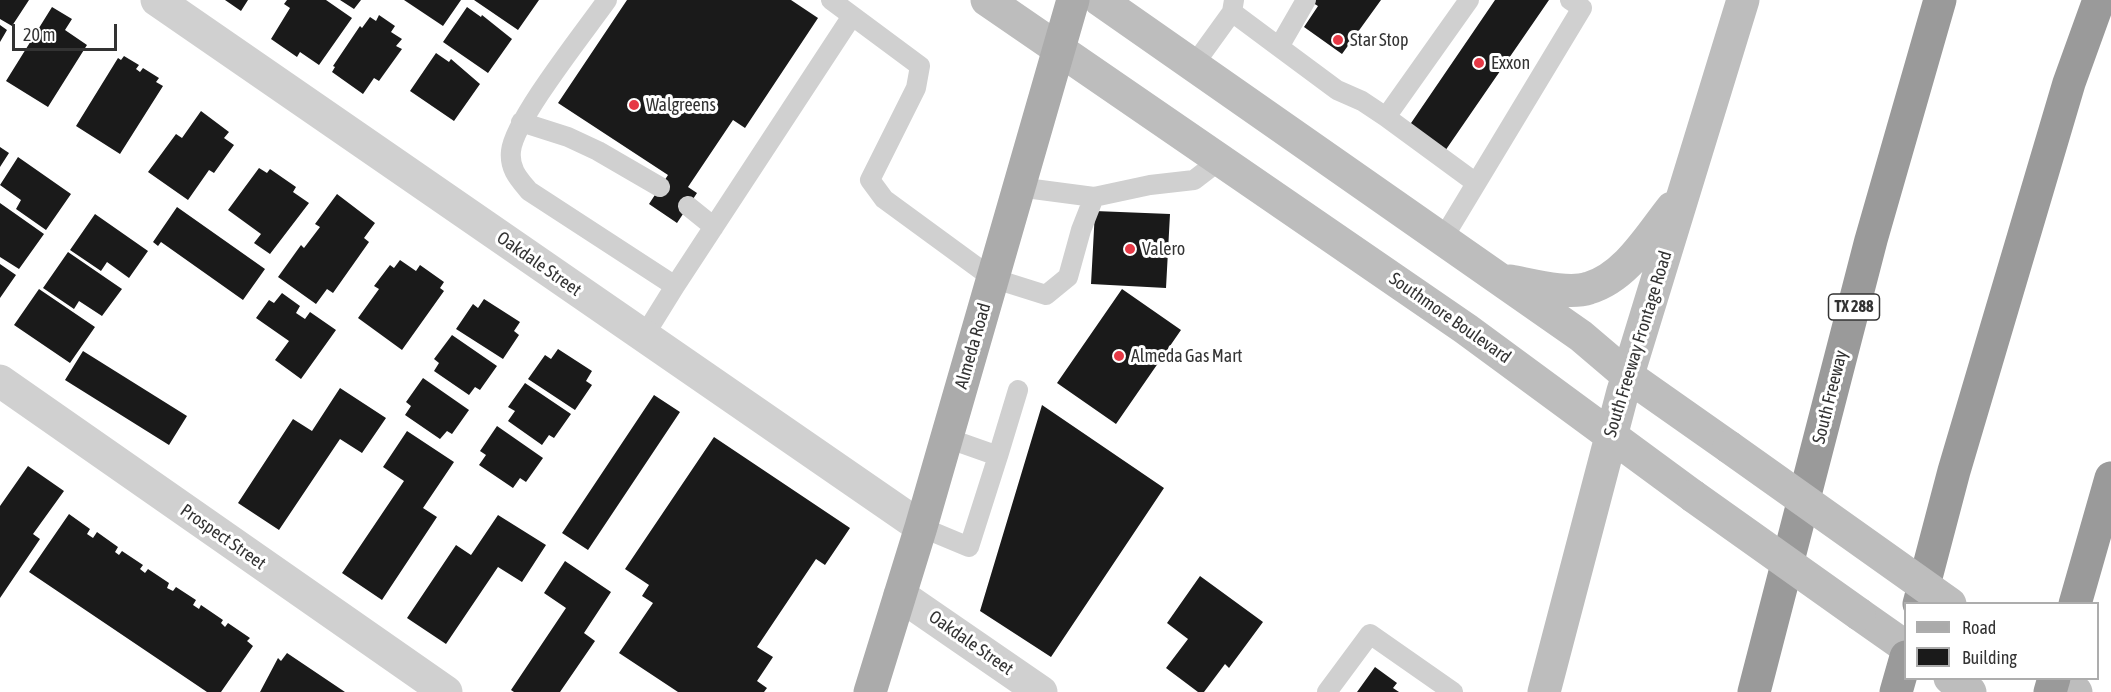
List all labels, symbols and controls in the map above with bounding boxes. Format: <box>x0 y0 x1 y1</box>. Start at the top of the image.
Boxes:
scale bar <box>15 12 120 50</box>
text: 20 m <box>23 24 55 45</box>
place label: Star Stop <box>1350 29 1408 51</box>
marker: Star Stop <box>1331 33 1345 47</box>
place label: Exxon <box>1491 52 1530 74</box>
marker: Exxon <box>1472 56 1486 70</box>
place label: Walgreens <box>646 94 716 116</box>
marker: Walgreens <box>627 98 641 112</box>
street label: Oakdale Street <box>493 227 585 301</box>
place label: Valero <box>1142 238 1185 260</box>
marker: Valero <box>1123 242 1137 256</box>
street label: South Freeway Frontage Road <box>1599 248 1677 440</box>
street label: Southmore Boulevard <box>1385 268 1515 368</box>
road number: TX 288 <box>1828 294 1880 320</box>
street label: Almeda Road <box>950 301 996 391</box>
place label: Almeda Gas Mart <box>1131 345 1242 367</box>
street label: South Freeway <box>1808 348 1852 446</box>
marker: Almeda Gas Mart <box>1112 349 1126 363</box>
street label: Prospect Street <box>176 500 270 574</box>
legend <box>1904 602 2099 680</box>
street label: Oakdale Street <box>925 606 1017 680</box>
text: Road <box>1962 617 1996 638</box>
text: Building <box>1962 647 2017 668</box>

